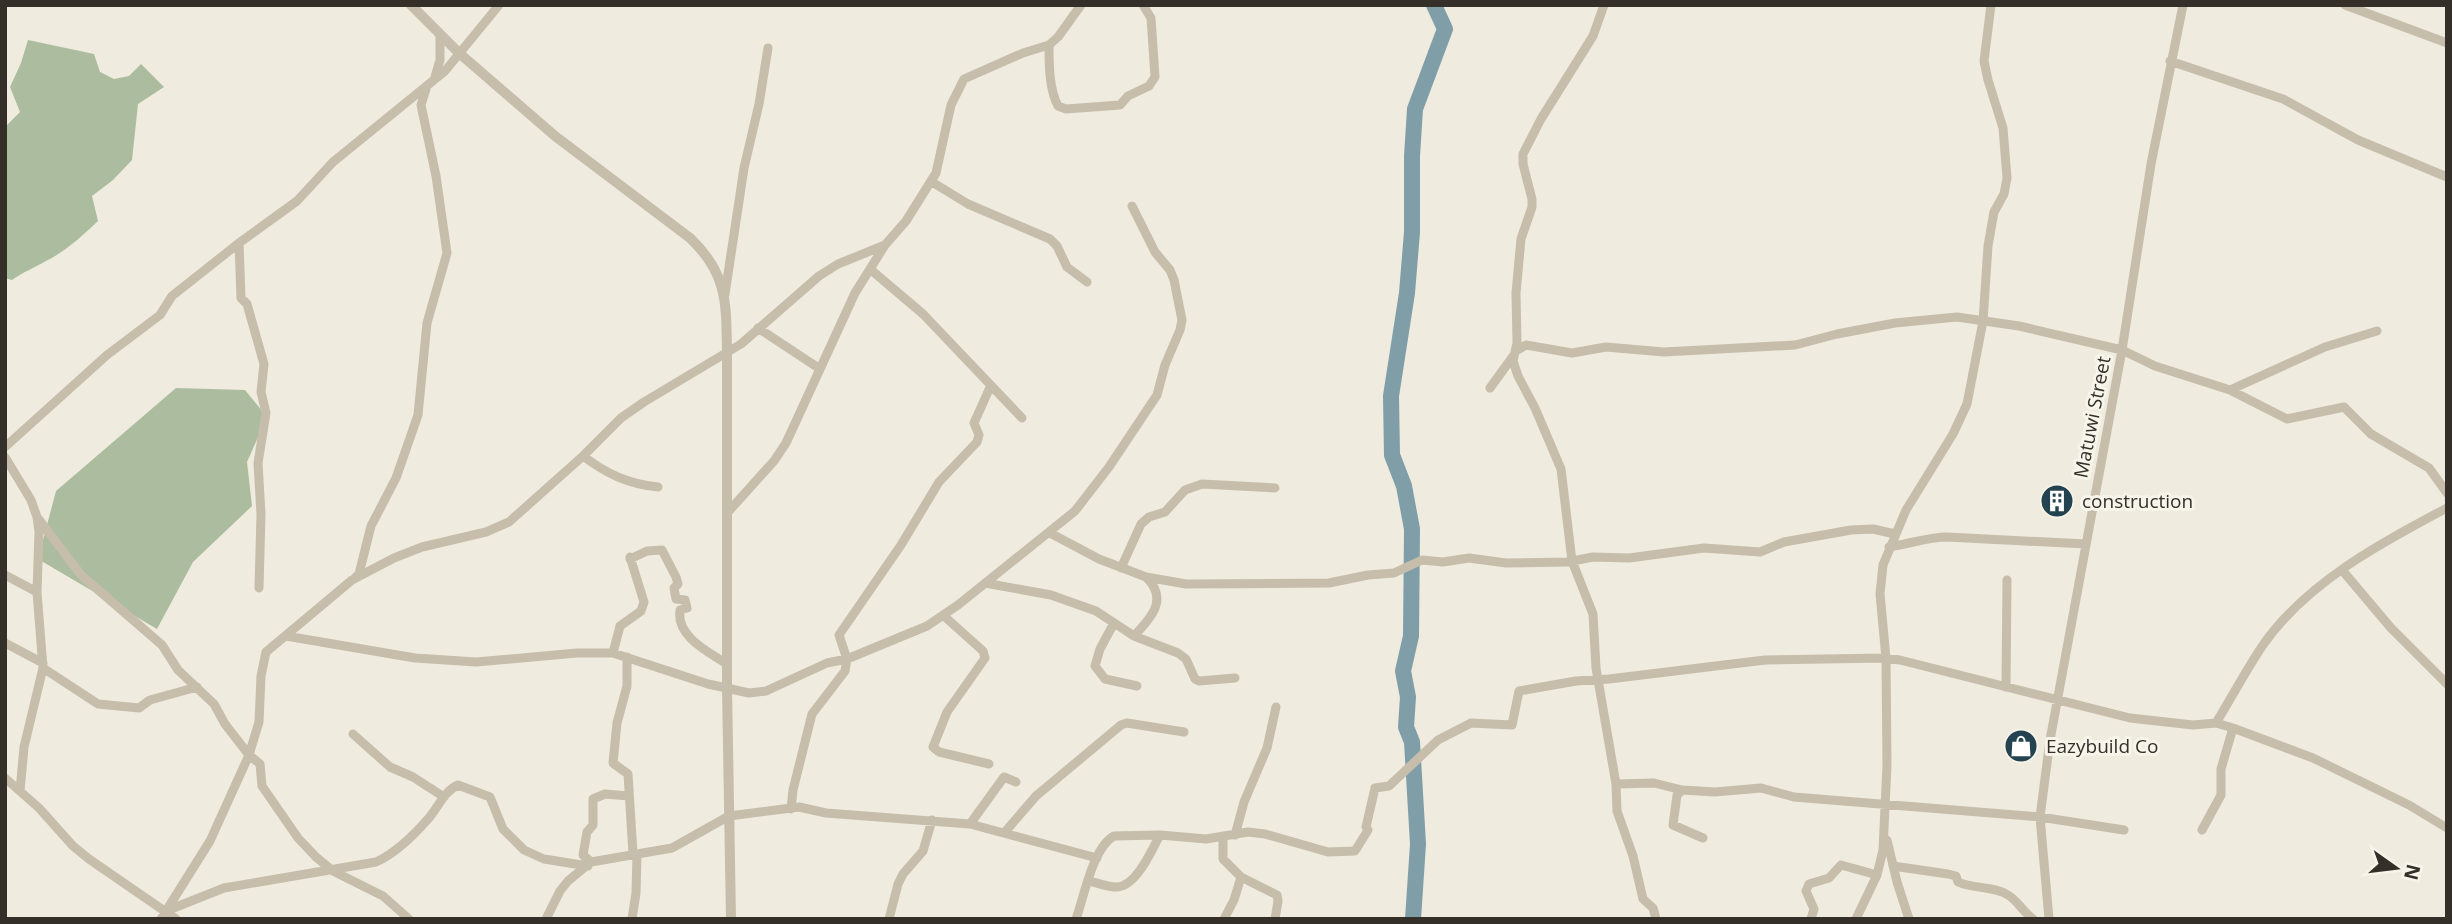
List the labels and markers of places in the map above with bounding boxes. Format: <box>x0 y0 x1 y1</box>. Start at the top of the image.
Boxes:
building icon: construction <box>2038 482 2076 520</box>
place label: construction <box>2082 488 2193 514</box>
shop icon: Eazybuild Co <box>2002 727 2040 765</box>
place label: Eazybuild Co <box>2046 733 2158 759</box>

